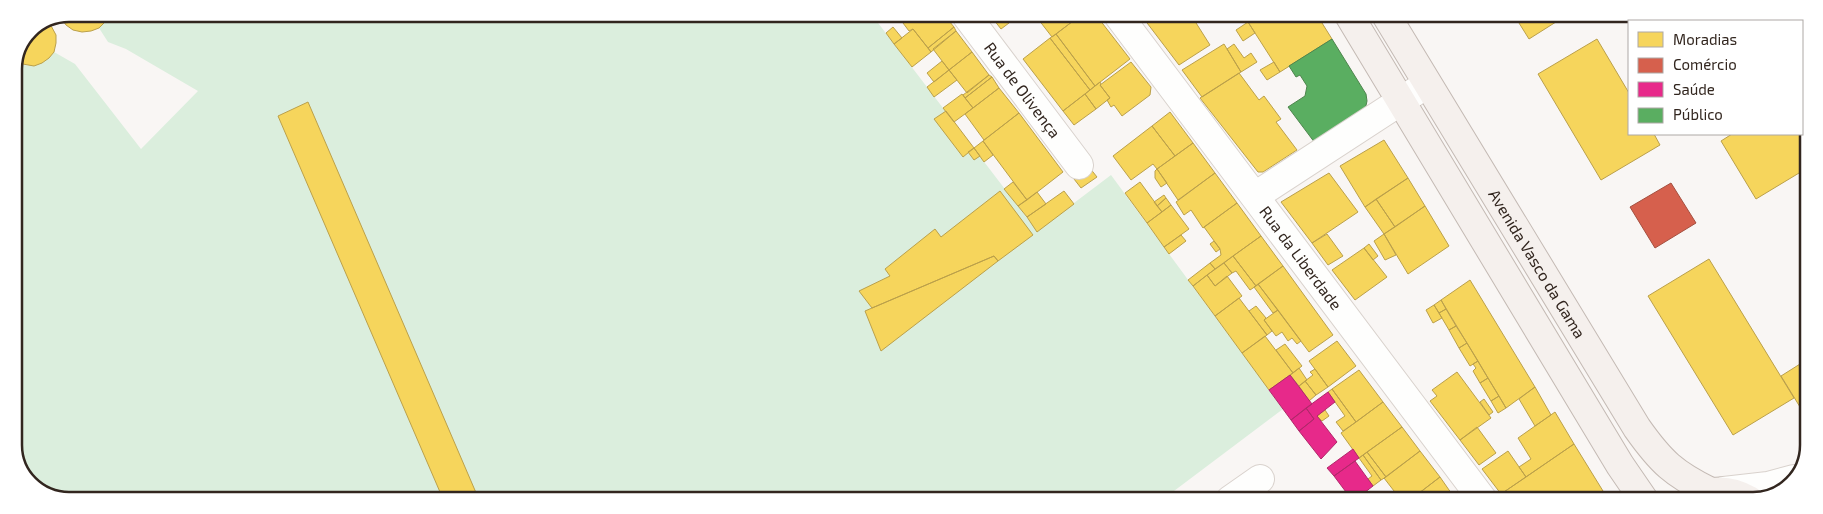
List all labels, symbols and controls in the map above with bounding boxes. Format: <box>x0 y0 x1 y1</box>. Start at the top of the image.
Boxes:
legend <box>1628 20 1803 135</box>
text: Moradias <box>1673 30 1737 48</box>
street label: Rua de Olivença <box>981 38 1065 141</box>
text: Comércio <box>1673 55 1737 73</box>
text: Saúde <box>1673 80 1715 98</box>
text: Público <box>1673 105 1723 123</box>
street label: Avenida Vasco da Gama <box>1485 185 1590 341</box>
street label: Rua da Liberdade <box>1256 202 1346 313</box>

